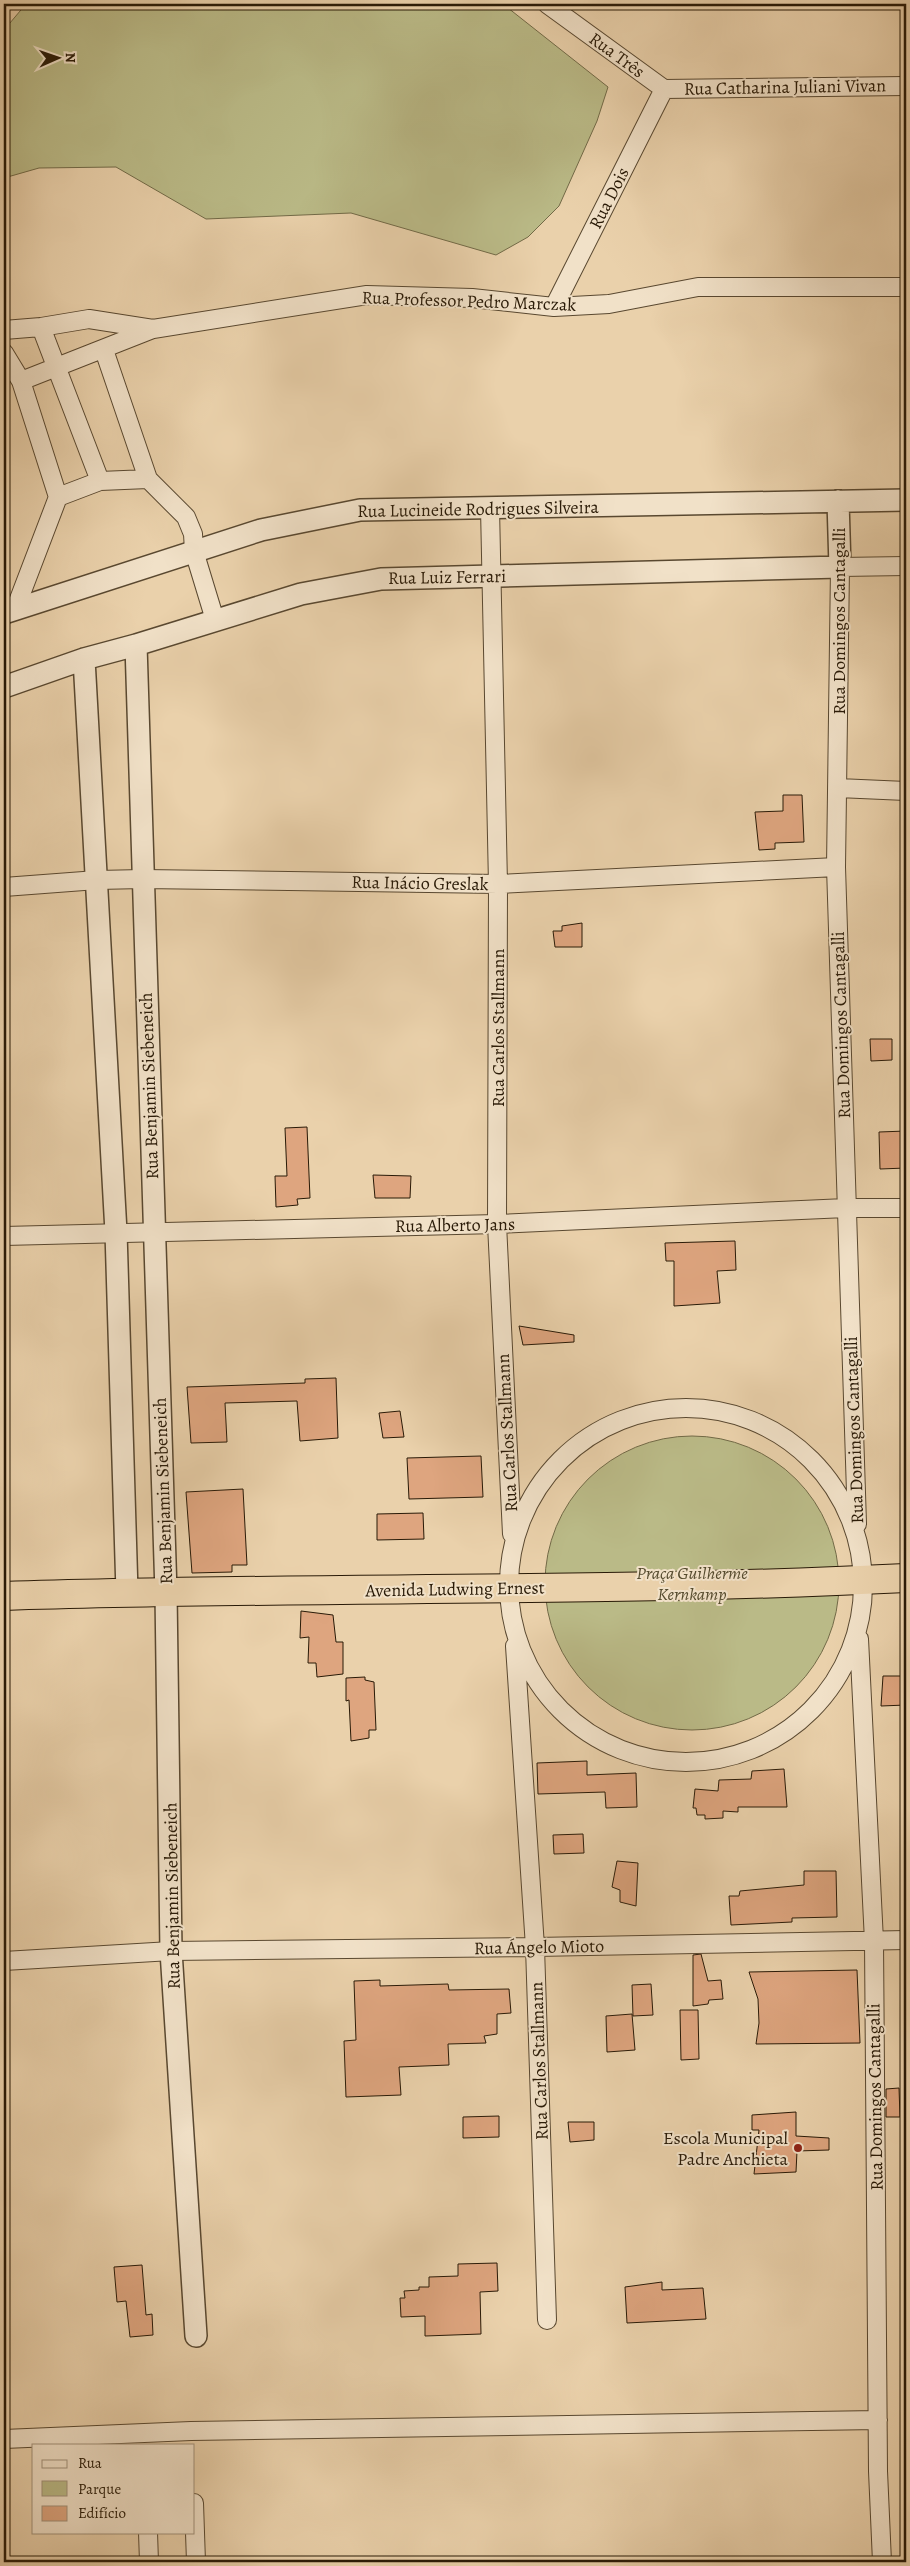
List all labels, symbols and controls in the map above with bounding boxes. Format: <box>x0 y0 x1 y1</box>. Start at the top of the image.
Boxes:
street label: Rua Três <box>584 27 650 83</box>
north arrow <box>32 32 82 82</box>
text: N <box>61 52 80 63</box>
street label: Rua Catharina Juliani Vivan <box>684 73 886 101</box>
street label: Rua Dois <box>583 163 635 233</box>
street label: Rua Professor Pedro Marczak <box>361 285 577 317</box>
street label: Rua Lucineide Rodrigues Silveira <box>357 495 600 523</box>
street label: Rua Domingos Cantagalli <box>827 527 851 715</box>
street label: Rua Luiz Ferrari <box>388 564 506 590</box>
street label: Rua Inácio Greslak <box>351 870 489 896</box>
street label: Rua Domingos Cantagalli <box>826 931 856 1119</box>
street label: Rua Carlos Stallmann <box>486 949 510 1107</box>
street label: Rua Benjamin Siebeneich <box>134 992 164 1180</box>
street label: Rua Alberto Jans <box>395 1212 515 1238</box>
street label: Rua Domingos Cantagalli <box>839 1336 869 1524</box>
street label: Rua Carlos Stallmann <box>491 1353 523 1513</box>
street label: Rua Benjamin Siebeneich <box>148 1397 178 1585</box>
park label: Praça Guilherme Kernkamp <box>636 1561 748 1606</box>
street label: Avenida Ludwing Ernest <box>364 1575 545 1603</box>
street label: Rua Benjamin Siebeneich <box>158 1802 186 1990</box>
street label: Rua Ángelo Mioto <box>474 1934 604 1960</box>
street label: Rua Carlos Stallmann <box>524 1981 554 2141</box>
street label: Rua Domingos Cantagalli <box>861 2003 889 2191</box>
place label: Escola Municipal Padre Anchieta <box>663 2126 789 2171</box>
marker: Escola Municipal Padre Anchieta <box>792 2142 804 2154</box>
legend <box>32 2444 195 2534</box>
text: Rua <box>78 2453 102 2473</box>
text: Parque <box>78 2479 121 2499</box>
text: Edifício <box>78 2503 126 2523</box>

